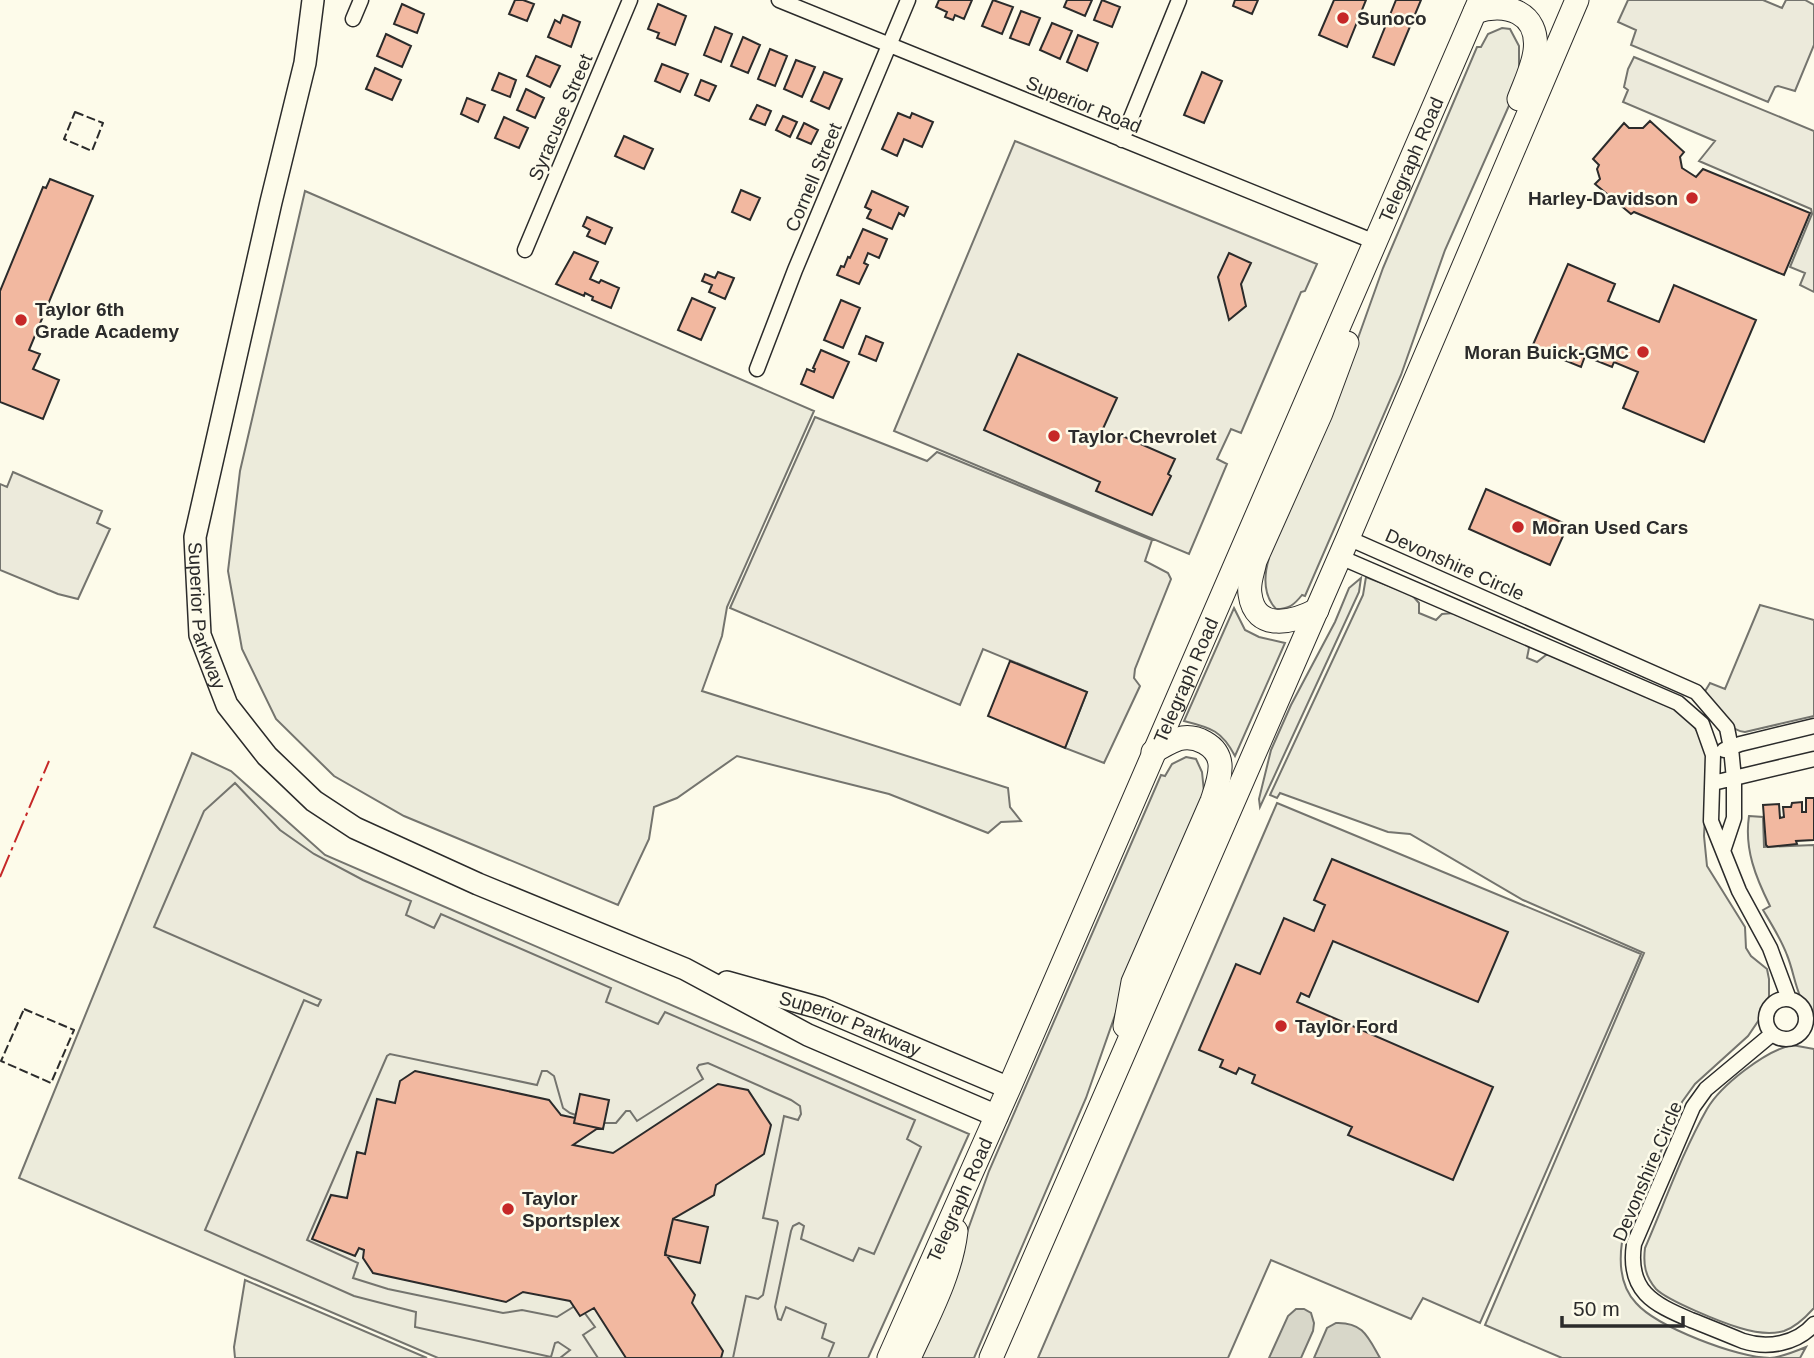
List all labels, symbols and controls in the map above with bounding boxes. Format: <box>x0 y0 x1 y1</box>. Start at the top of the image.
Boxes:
place label: Sunoco <box>1357 8 1427 29</box>
marker: Sunoco <box>1335 10 1351 26</box>
street label: Syracuse Street <box>524 50 597 184</box>
street label: Superior Road <box>1023 72 1145 137</box>
street label: Telegraph Road <box>1375 94 1448 226</box>
street label: Cornell Street <box>781 119 846 235</box>
place label: Harley-Davidson <box>1528 188 1678 209</box>
marker: Harley-Davidson <box>1684 190 1700 206</box>
place label: Taylor 6th Grade Academy <box>35 299 179 342</box>
marker: Taylor 6th Grade Academy <box>13 312 29 328</box>
place label: Moran Buick-GMC <box>1464 342 1629 363</box>
marker: Moran Buick-GMC <box>1635 344 1651 360</box>
place label: Taylor Chevrolet <box>1068 426 1217 447</box>
marker: Taylor Chevrolet <box>1046 428 1062 444</box>
place label: Moran Used Cars <box>1532 517 1688 538</box>
marker: Moran Used Cars <box>1510 519 1526 535</box>
street label: Devonshire Circle <box>1382 524 1528 605</box>
street label: Superior Parkway <box>184 541 230 692</box>
street label: Telegraph Road <box>1150 614 1222 746</box>
street label: Superior Parkway <box>777 987 924 1061</box>
place label: Taylor Ford <box>1295 1016 1398 1037</box>
marker: Taylor Ford <box>1273 1018 1289 1034</box>
street label: Devonshire Circle <box>1608 1098 1686 1244</box>
street label: Telegraph Road <box>923 1134 997 1266</box>
place label: Taylor Sportsplex <box>522 1188 621 1231</box>
marker: Taylor Sportsplex <box>500 1201 516 1217</box>
scale bar <box>1562 1284 1683 1328</box>
text: 50 m <box>1573 1297 1620 1320</box>

